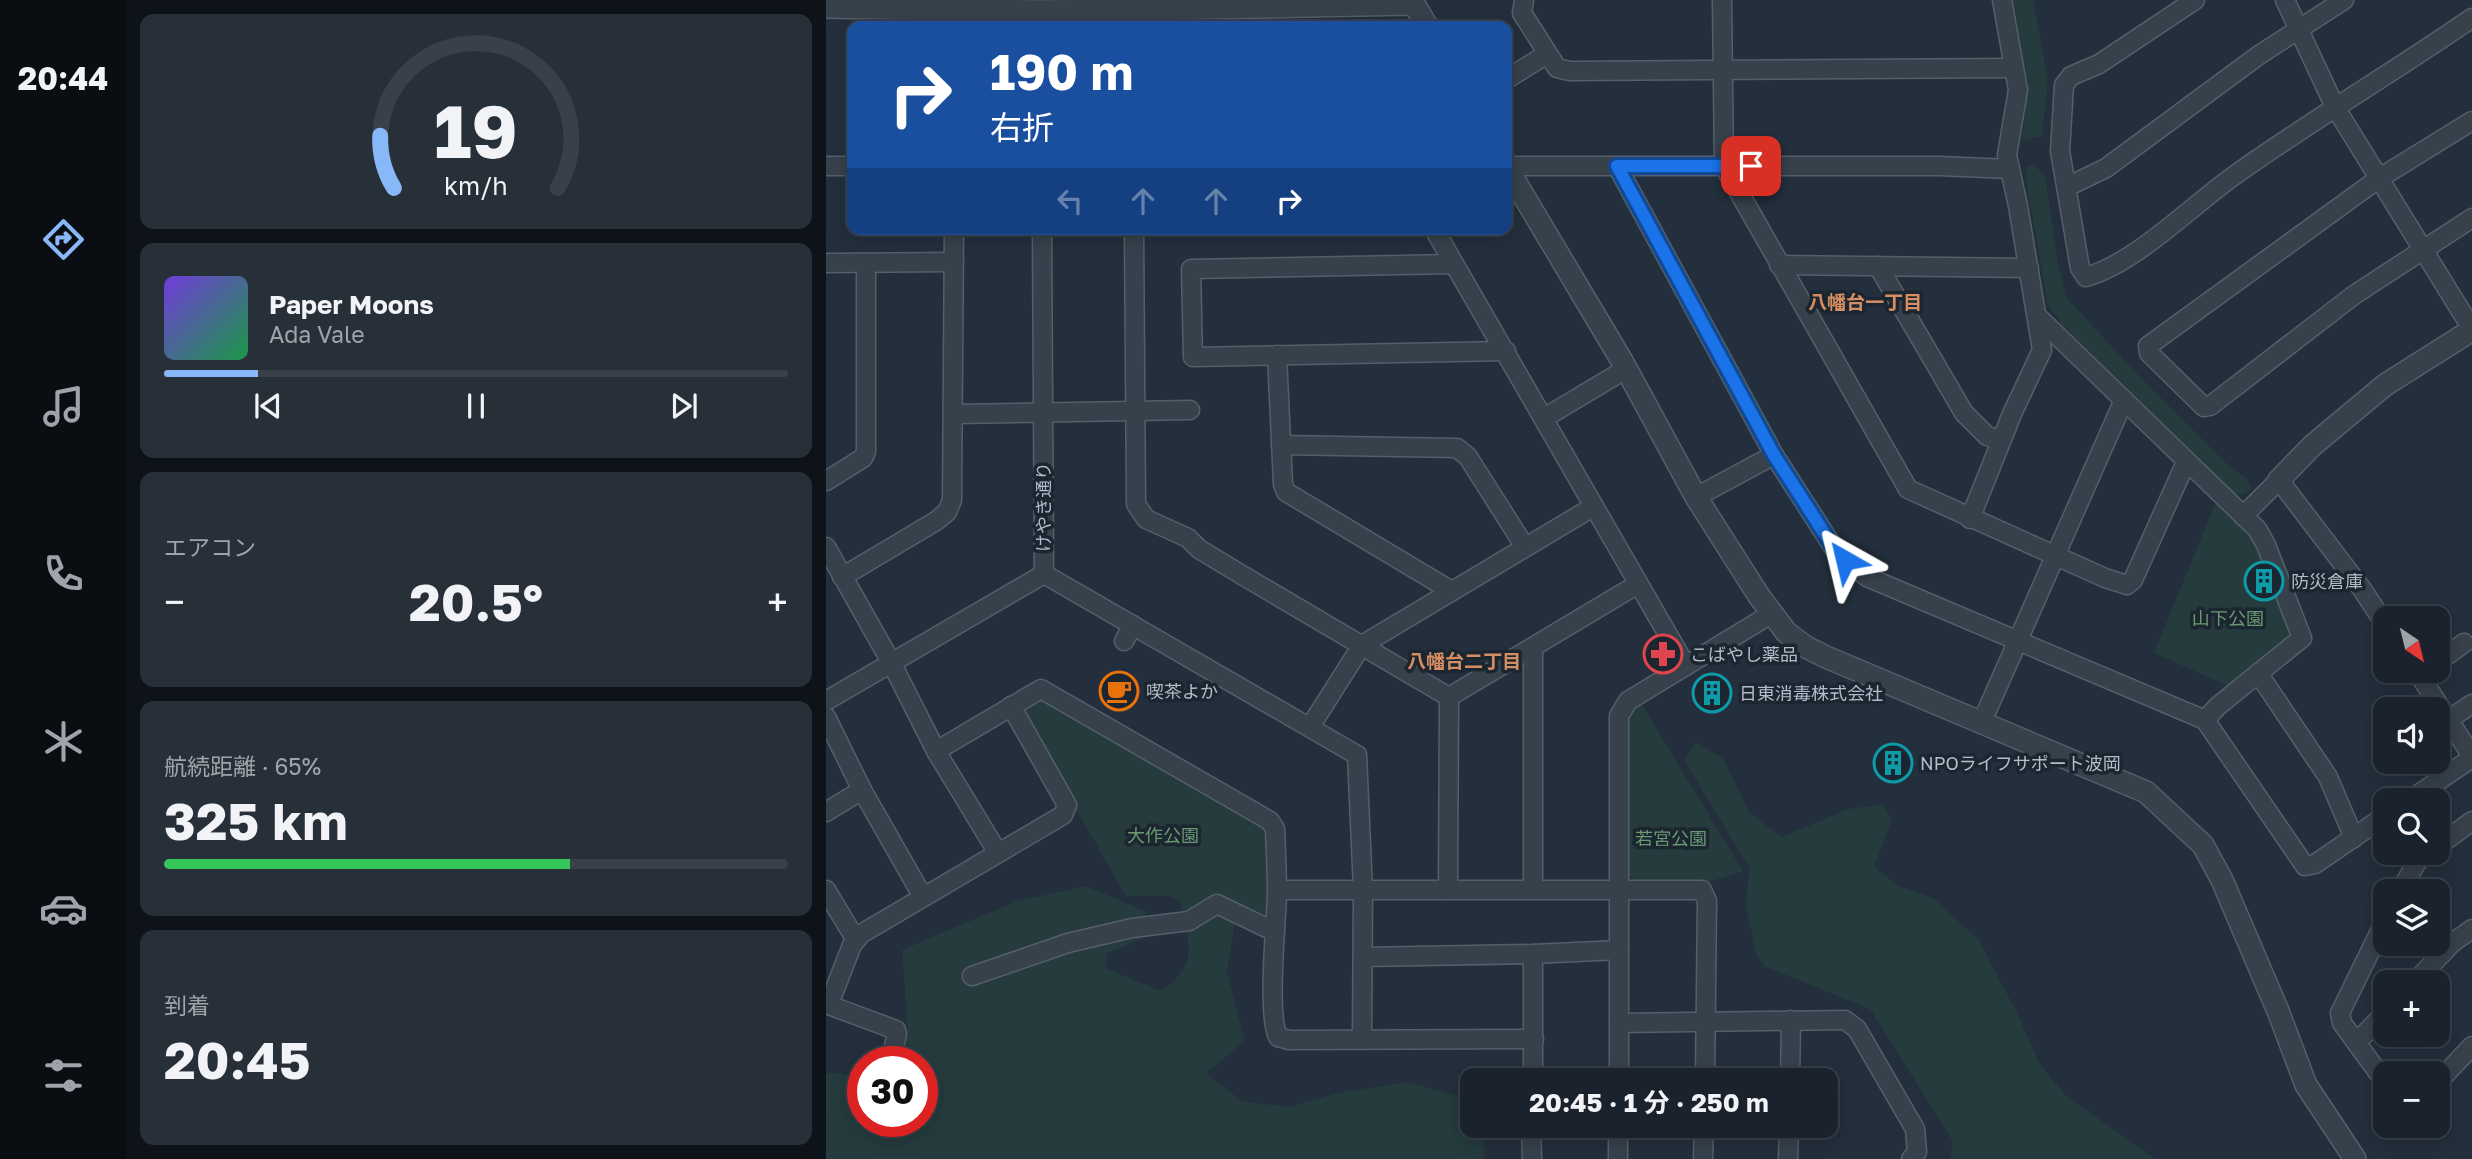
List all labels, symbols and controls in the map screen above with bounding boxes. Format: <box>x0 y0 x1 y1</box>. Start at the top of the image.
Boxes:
text: 190 m <box>990 42 1133 101</box>
icon: right <box>875 49 966 140</box>
text: 20:44 <box>18 59 108 97</box>
text: 19 <box>434 87 518 174</box>
text: 右折 <box>990 108 1054 146</box>
pin <box>1721 136 1781 196</box>
icon: arrive <box>1732 147 1770 185</box>
text: km/h <box>444 169 508 200</box>
icon: left <box>1051 182 1089 220</box>
icon: ahead <box>1124 182 1162 220</box>
icon: ahead <box>1197 182 1235 220</box>
icon: right <box>1270 182 1308 220</box>
icon: directions <box>39 215 88 264</box>
text: Paper Moons <box>269 289 434 320</box>
district label: 八幡台一丁目 <box>1808 290 1922 313</box>
text: Ada Vale <box>269 320 365 348</box>
icon: music <box>39 382 88 431</box>
icon: previous <box>249 387 287 425</box>
icon: pause <box>457 387 495 425</box>
icon: next <box>665 387 703 425</box>
street label: けやき通り <box>1032 462 1054 552</box>
position arrow <box>1808 523 1882 597</box>
text: エアコン <box>164 533 256 561</box>
icon: phone <box>39 549 88 598</box>
building icon: 防災倉庫 <box>2243 560 2285 602</box>
text: 20.5° <box>409 570 543 632</box>
place label: 防災倉庫 <box>2291 570 2363 592</box>
text: − <box>164 579 185 624</box>
text: + <box>767 579 788 624</box>
north arrow <box>2373 606 2450 682</box>
map controls <box>2373 606 2450 1138</box>
park label: 山下公園 <box>2192 607 2264 629</box>
pharmacy icon: こばやし薬品 <box>1642 633 1684 675</box>
place label: こばやし薬品 <box>1690 643 1798 665</box>
district label: 八幡台二丁目 <box>1407 649 1521 672</box>
cafe icon: 喫茶よか <box>1098 670 1140 712</box>
building icon: 日東消毒株式会社 <box>1691 672 1733 714</box>
place label: 喫茶よか <box>1146 680 1218 702</box>
place label: 日東消毒株式会社 <box>1739 682 1883 704</box>
button: sound <box>2373 697 2450 774</box>
icon: climate <box>39 717 88 766</box>
building icon: NPOライフサポート波岡 <box>1872 742 1914 784</box>
text: 航続距離 · 65% <box>164 752 321 780</box>
place label: NPOライフサポート波岡 <box>1920 752 2121 774</box>
button: search <box>2373 788 2450 865</box>
text: 325 km <box>164 789 348 851</box>
park label: 大作公園 <box>1127 824 1199 846</box>
park label: 若宮公園 <box>1635 827 1707 849</box>
button: layers <box>2373 879 2450 956</box>
icon: car <box>39 884 88 933</box>
button: + <box>2373 970 2450 1047</box>
text: 到着 <box>164 991 210 1019</box>
text: 20:45 <box>164 1028 310 1090</box>
speed limit sign: 30 <box>847 1046 938 1137</box>
icon: filters <box>39 1051 88 1100</box>
button: − <box>2373 1061 2450 1138</box>
text: 20:45 · 1 分 · 250 m <box>1529 1087 1769 1118</box>

